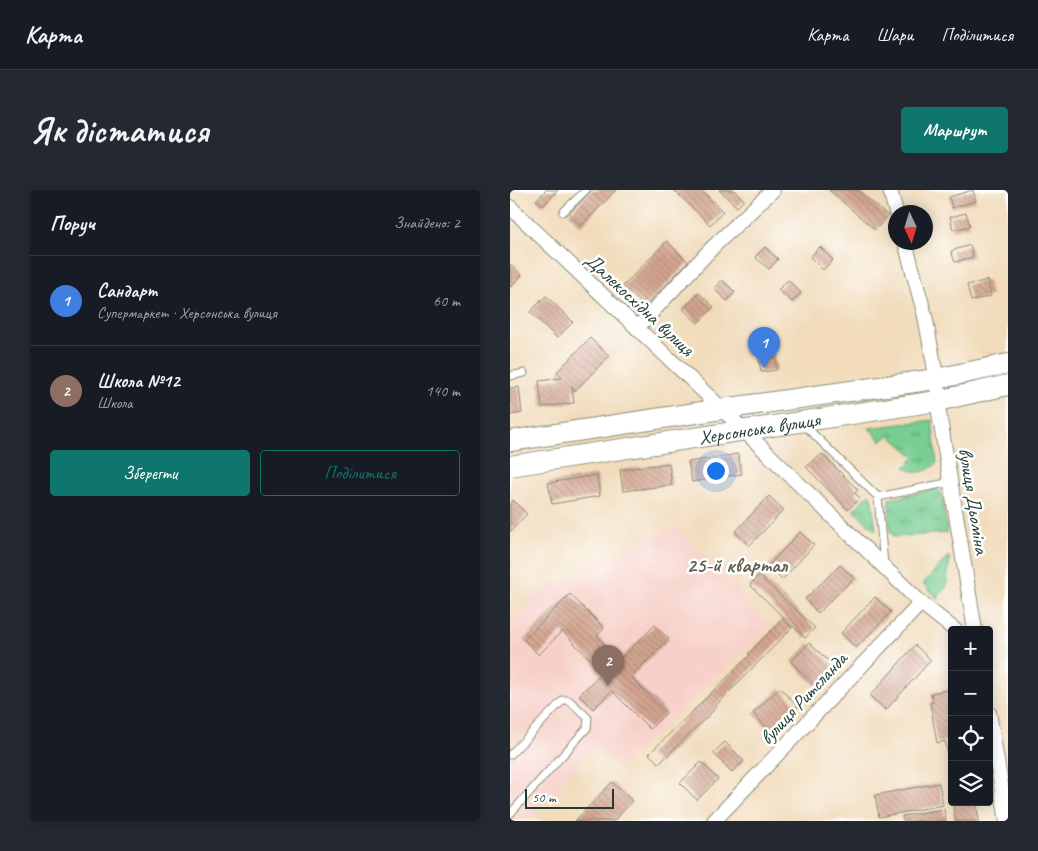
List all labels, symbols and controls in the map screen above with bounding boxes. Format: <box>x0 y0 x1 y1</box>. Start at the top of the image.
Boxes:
text: Карта <box>25 20 82 50</box>
text: Карта <box>807 24 848 46</box>
text: Шари <box>876 24 913 46</box>
text: Поділитися <box>941 24 1013 46</box>
button: Маршрут <box>901 107 1008 153</box>
text: Як дістатися <box>30 108 208 153</box>
north arrow <box>888 205 933 250</box>
text: Поруч <box>50 210 95 236</box>
text: Знайдено: 2 <box>394 213 460 233</box>
street label: Далекосхідна вулиця <box>580 247 700 362</box>
text: Сандарт <box>97 279 157 303</box>
text: 1 <box>62 291 70 311</box>
text: 60 m <box>433 291 460 311</box>
text: Супермаркет · Херсонська вулиця <box>97 303 277 323</box>
pin: 1 <box>748 327 780 368</box>
text: Школа №12 <box>97 369 180 393</box>
text: 2 <box>62 381 70 401</box>
text: 140 m <box>426 381 460 401</box>
text: Школа <box>97 393 132 413</box>
street label: Херсонська вулиця <box>697 407 823 450</box>
street label: вулиця Дьоміна <box>953 446 994 557</box>
button: Зберегти <box>50 450 250 496</box>
button: Поділитися <box>260 450 460 496</box>
your location <box>703 458 729 484</box>
district label: 25-й квартал <box>687 552 789 578</box>
map controls <box>948 626 993 806</box>
button: + <box>948 626 993 671</box>
pin: 2 <box>592 645 624 686</box>
street label: вулиця Ритсланда <box>754 646 854 750</box>
button: − <box>948 671 993 716</box>
button: locate <box>948 716 993 761</box>
button: layers <box>948 761 993 806</box>
scale bar <box>525 786 614 809</box>
text: 50 m <box>532 789 556 806</box>

